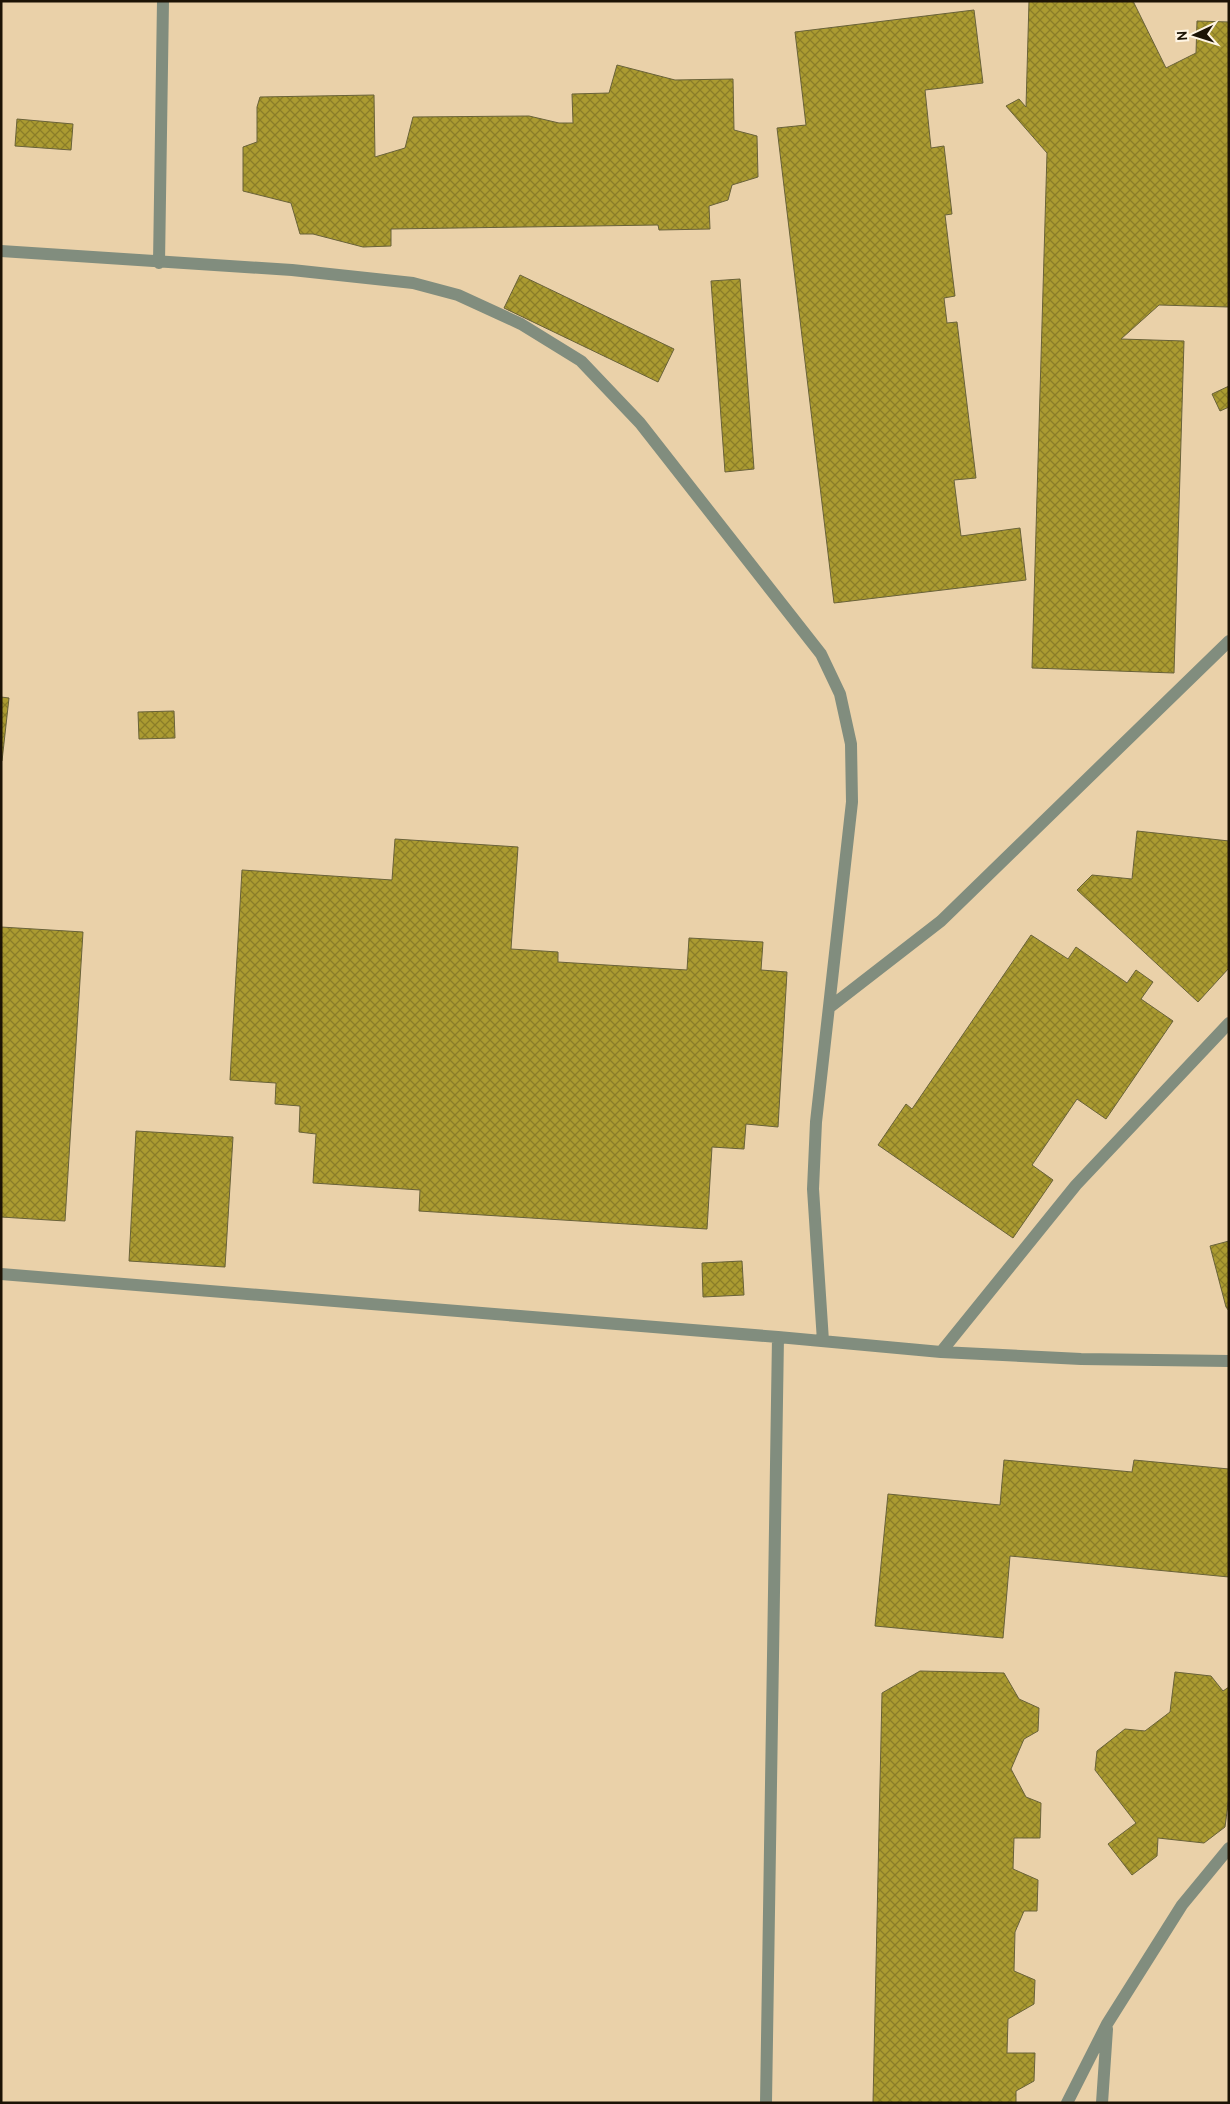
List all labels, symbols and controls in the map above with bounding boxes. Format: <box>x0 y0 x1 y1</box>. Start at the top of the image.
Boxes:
north arrow <box>1170 10 1220 60</box>
text: N <box>1175 30 1192 41</box>

